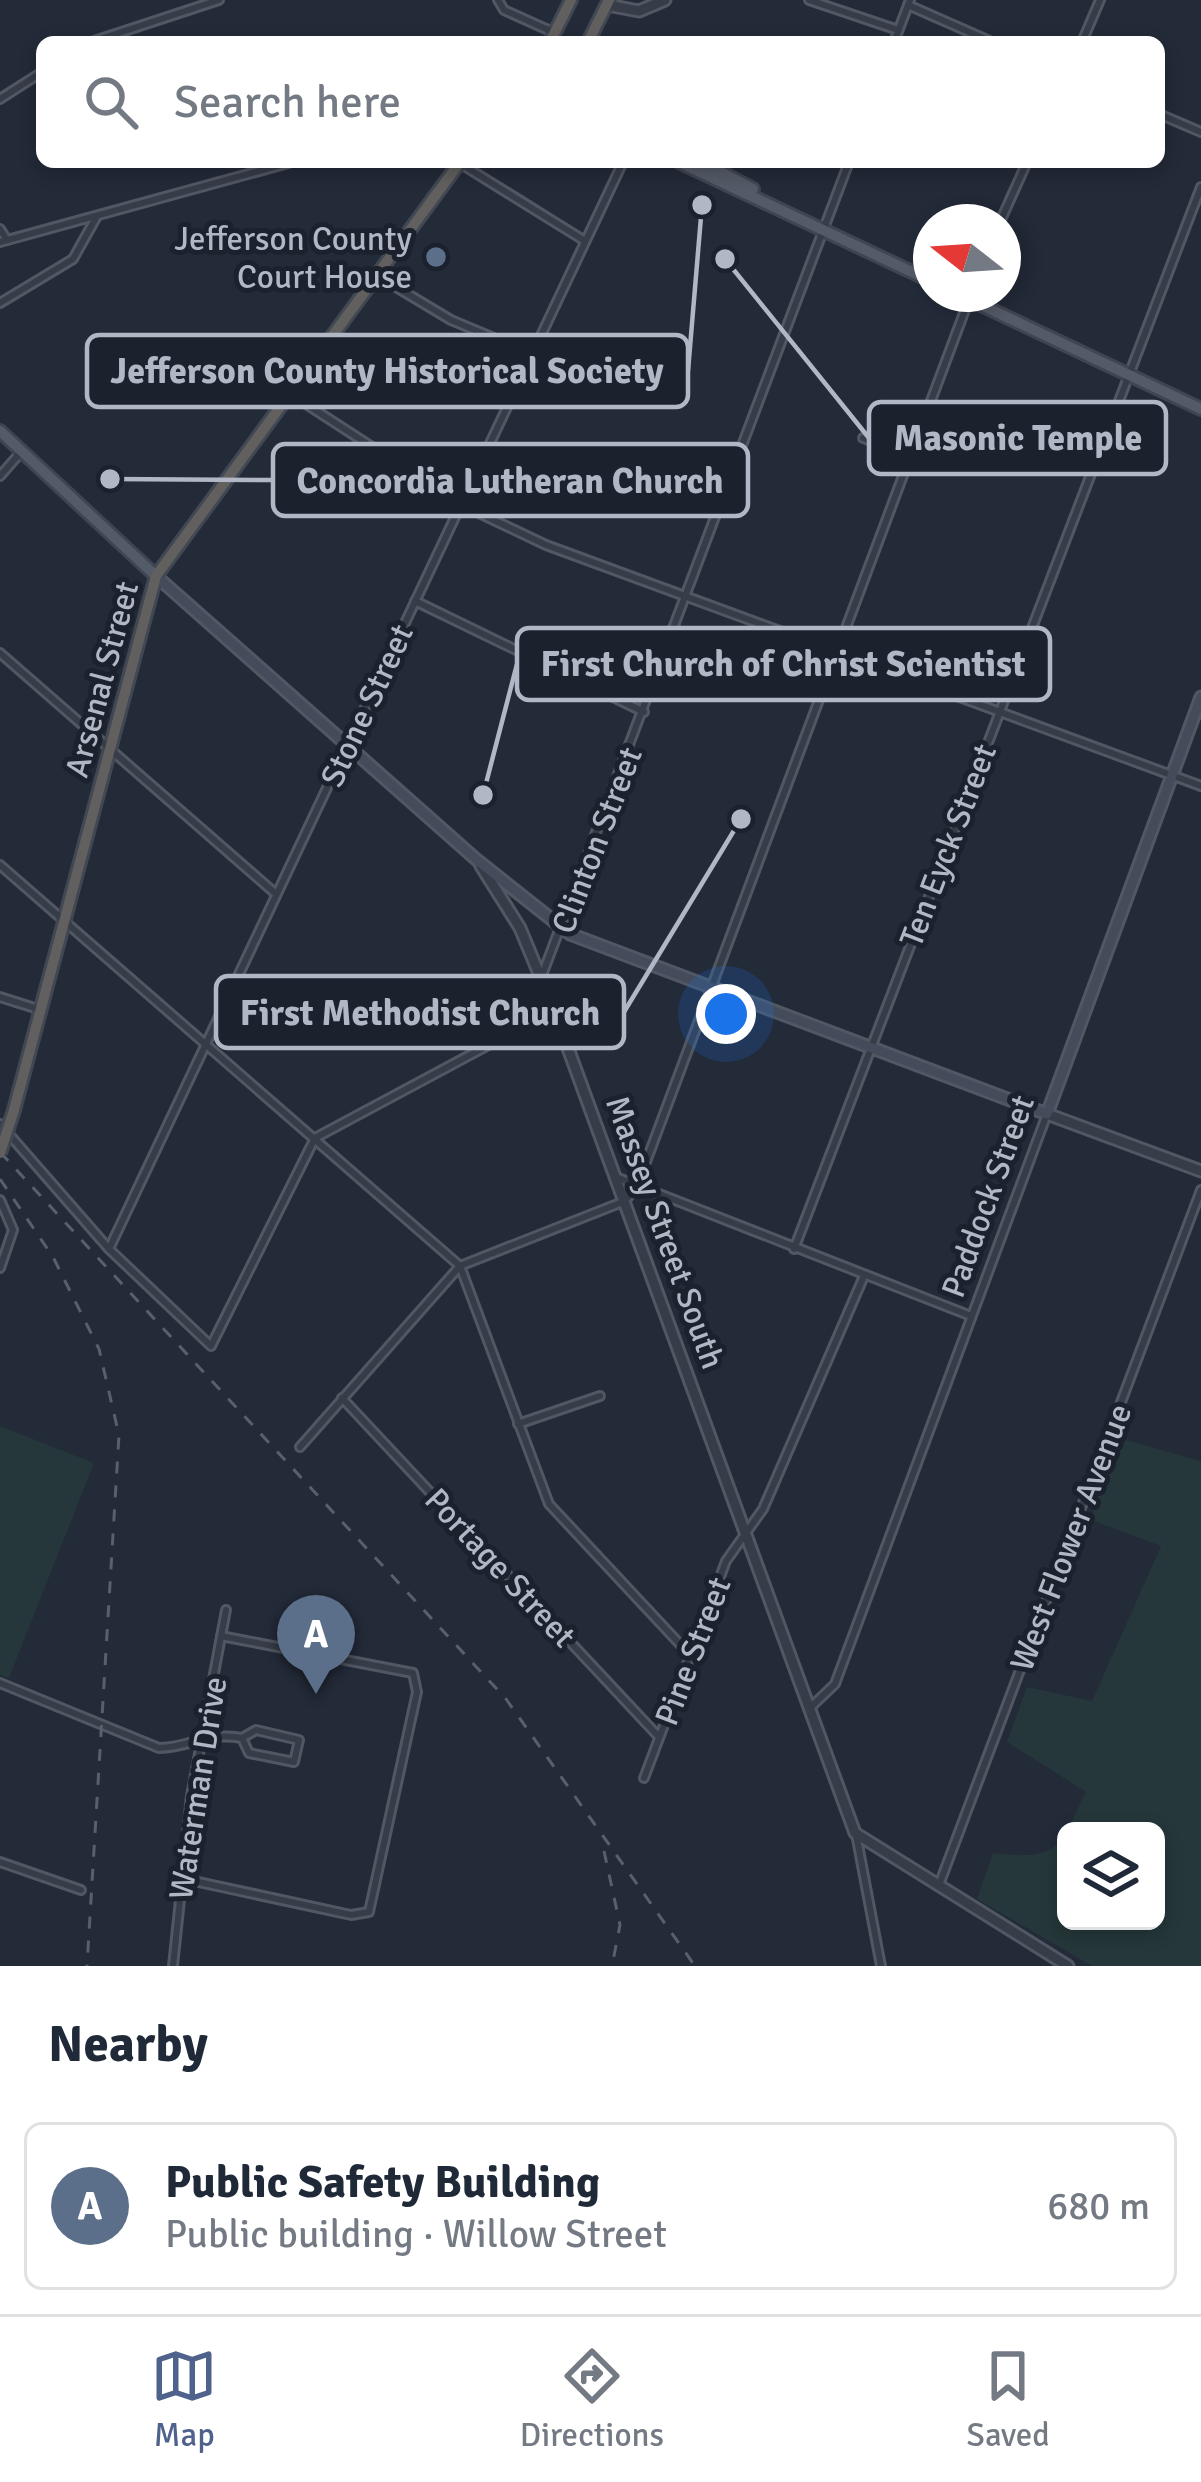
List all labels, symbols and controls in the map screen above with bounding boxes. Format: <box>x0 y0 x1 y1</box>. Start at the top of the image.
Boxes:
search box <box>36 36 1165 168</box>
icon: search <box>78 69 144 135</box>
text: Search here <box>174 75 401 130</box>
north arrow <box>913 204 1021 312</box>
place label: Jefferson County Court House <box>174 219 413 298</box>
marker: Jefferson County Court House <box>423 244 449 270</box>
callout: Jefferson County Historical Society <box>87 335 688 407</box>
text: Jefferson County Historical Society <box>110 349 664 394</box>
callout: Masonic Temple <box>869 402 1166 474</box>
text: Masonic Temple <box>894 416 1143 461</box>
callout: Concordia Lutheran Church <box>273 444 748 516</box>
text: Concordia Lutheran Church <box>297 459 723 504</box>
street label: Arsenal Street <box>57 577 148 782</box>
street label: Stone Street <box>312 618 423 793</box>
callout: First Church of Christ Scientist <box>517 628 1050 700</box>
text: First Church of Christ Scientist <box>541 642 1025 687</box>
street label: Ten Eyck Street <box>891 738 1006 953</box>
street label: Clinton Street <box>543 742 652 939</box>
callout: First Methodist Church <box>216 976 624 1048</box>
your location <box>696 984 756 1044</box>
text: First Methodist Church <box>240 991 600 1036</box>
street label: Massey Street South <box>596 1090 733 1375</box>
street label: Paddock Street <box>933 1090 1044 1303</box>
street label: West Flower Avenue <box>1002 1398 1141 1677</box>
street label: Portage Street <box>416 1480 584 1656</box>
street label: Pine Street <box>646 1572 740 1731</box>
pin: A <box>277 1595 355 1694</box>
street label: Waterman Drive <box>161 1674 236 1903</box>
map controls <box>1057 1822 1165 1930</box>
button: layers <box>1057 1822 1165 1930</box>
text: Nearby <box>48 2013 208 2076</box>
text: Public Safety Building <box>165 2155 600 2210</box>
text: A <box>78 2182 102 2230</box>
text: 680 m <box>1047 2182 1150 2230</box>
text: Public building · Willow Street <box>165 2210 667 2258</box>
tab: Map <box>151 2343 217 2456</box>
tab: Directions <box>520 2343 664 2456</box>
tab: Saved <box>967 2343 1050 2456</box>

